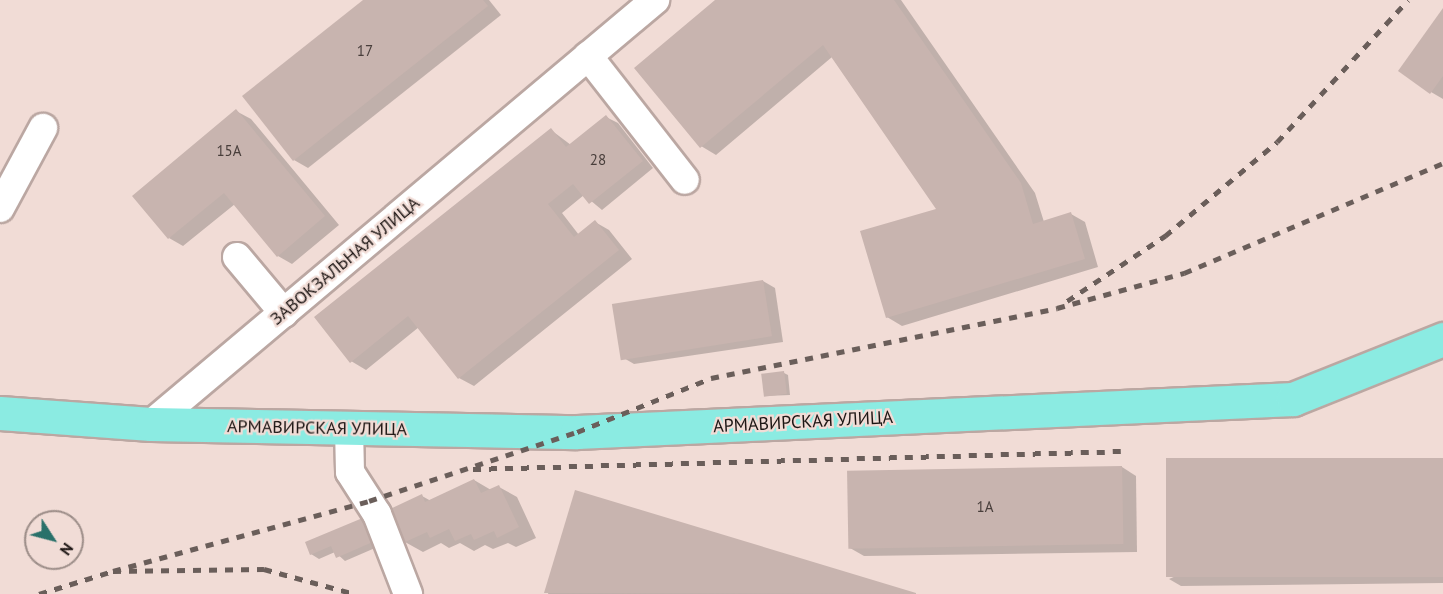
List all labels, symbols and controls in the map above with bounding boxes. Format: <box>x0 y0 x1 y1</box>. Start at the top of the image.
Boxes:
house number: 17 <box>357 42 373 60</box>
house number: 15А <box>216 142 242 160</box>
house number: 28 <box>590 151 606 169</box>
street label: ЗАВОКЗАЛЬНАЯ УЛИЦА <box>266 192 424 330</box>
street label: АРМАВИРСКАЯ УЛИЦА <box>712 406 894 438</box>
street label: АРМАВИРСКАЯ УЛИЦА <box>227 416 407 440</box>
house number: 1А <box>977 498 993 516</box>
north arrow <box>24 510 84 570</box>
text: N <box>56 539 78 560</box>

